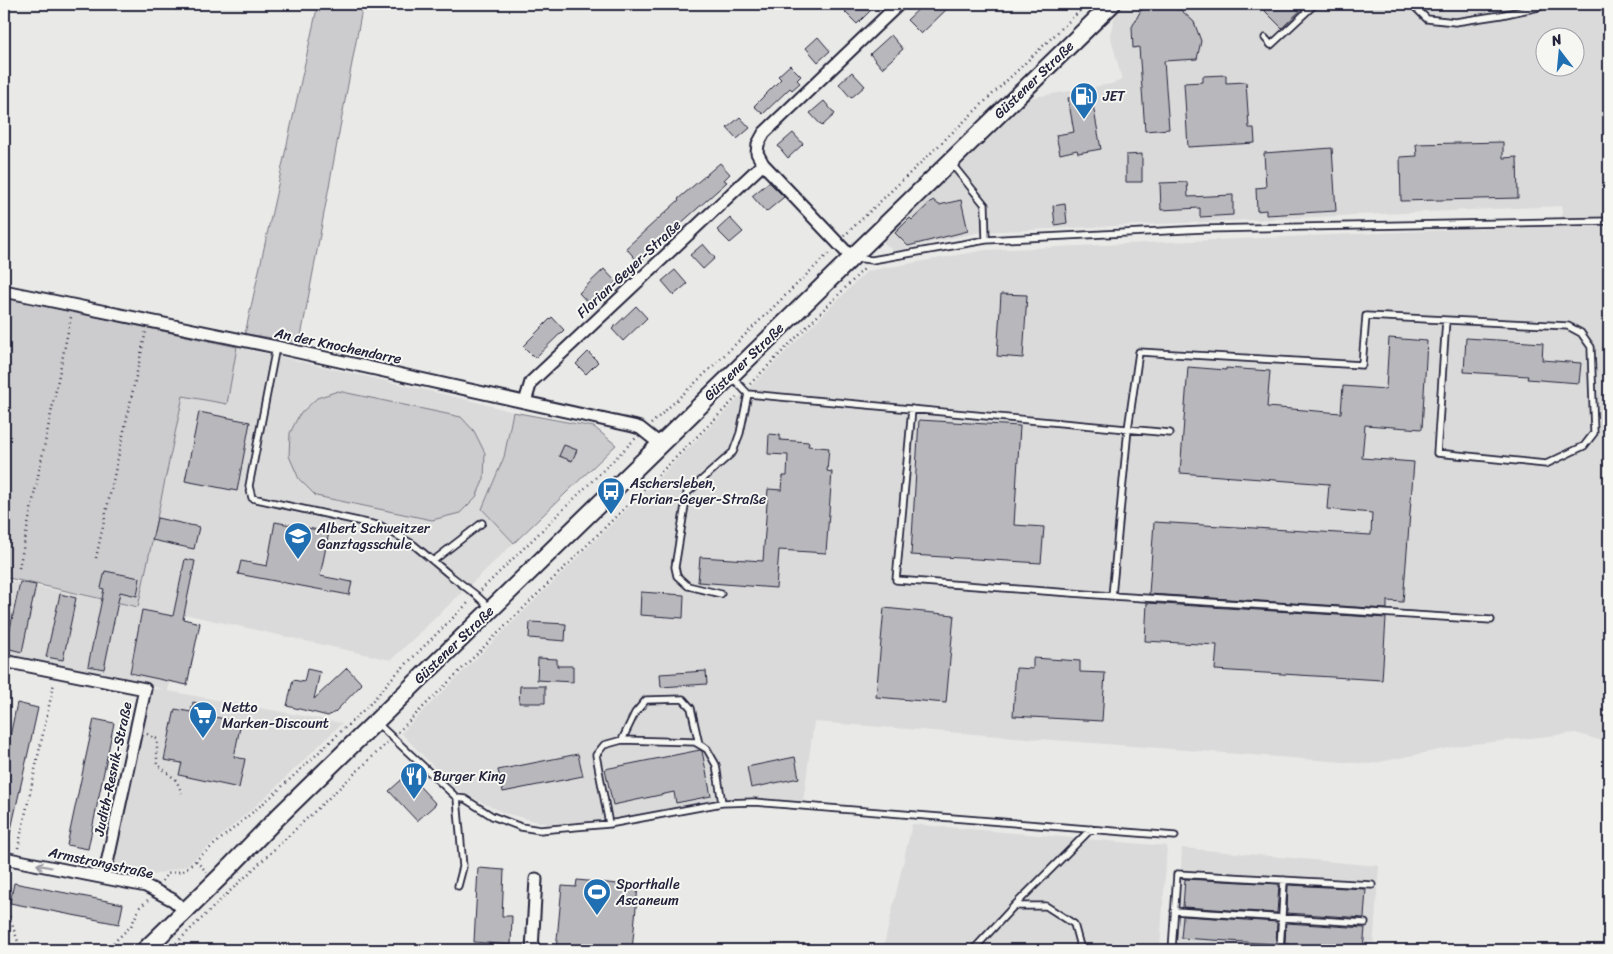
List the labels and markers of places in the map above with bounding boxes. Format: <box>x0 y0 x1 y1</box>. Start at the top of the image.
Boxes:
fuel station icon: JET <box>1069 81 1099 120</box>
place label: JET <box>1102 84 1126 109</box>
place label: Aschersleben, Florian-Geyer-Straße <box>629 471 766 512</box>
bus stop icon: Aschersleben, Florian-Geyer-Straße <box>596 476 626 515</box>
place label: Albert Schweitzer Ganztagsschule <box>316 516 431 557</box>
school or university icon: Albert Schweitzer Ganztagsschule <box>283 521 313 560</box>
place label: Netto Marken-Discount <box>222 695 329 736</box>
supermarket icon: Netto Marken-Discount <box>188 700 218 739</box>
restaurant icon: Burger King <box>399 761 429 800</box>
place label: Burger King <box>433 764 506 789</box>
place label: Sporthalle Ascaneum <box>615 872 680 913</box>
sports icon: Sporthalle Ascaneum <box>582 877 612 916</box>

